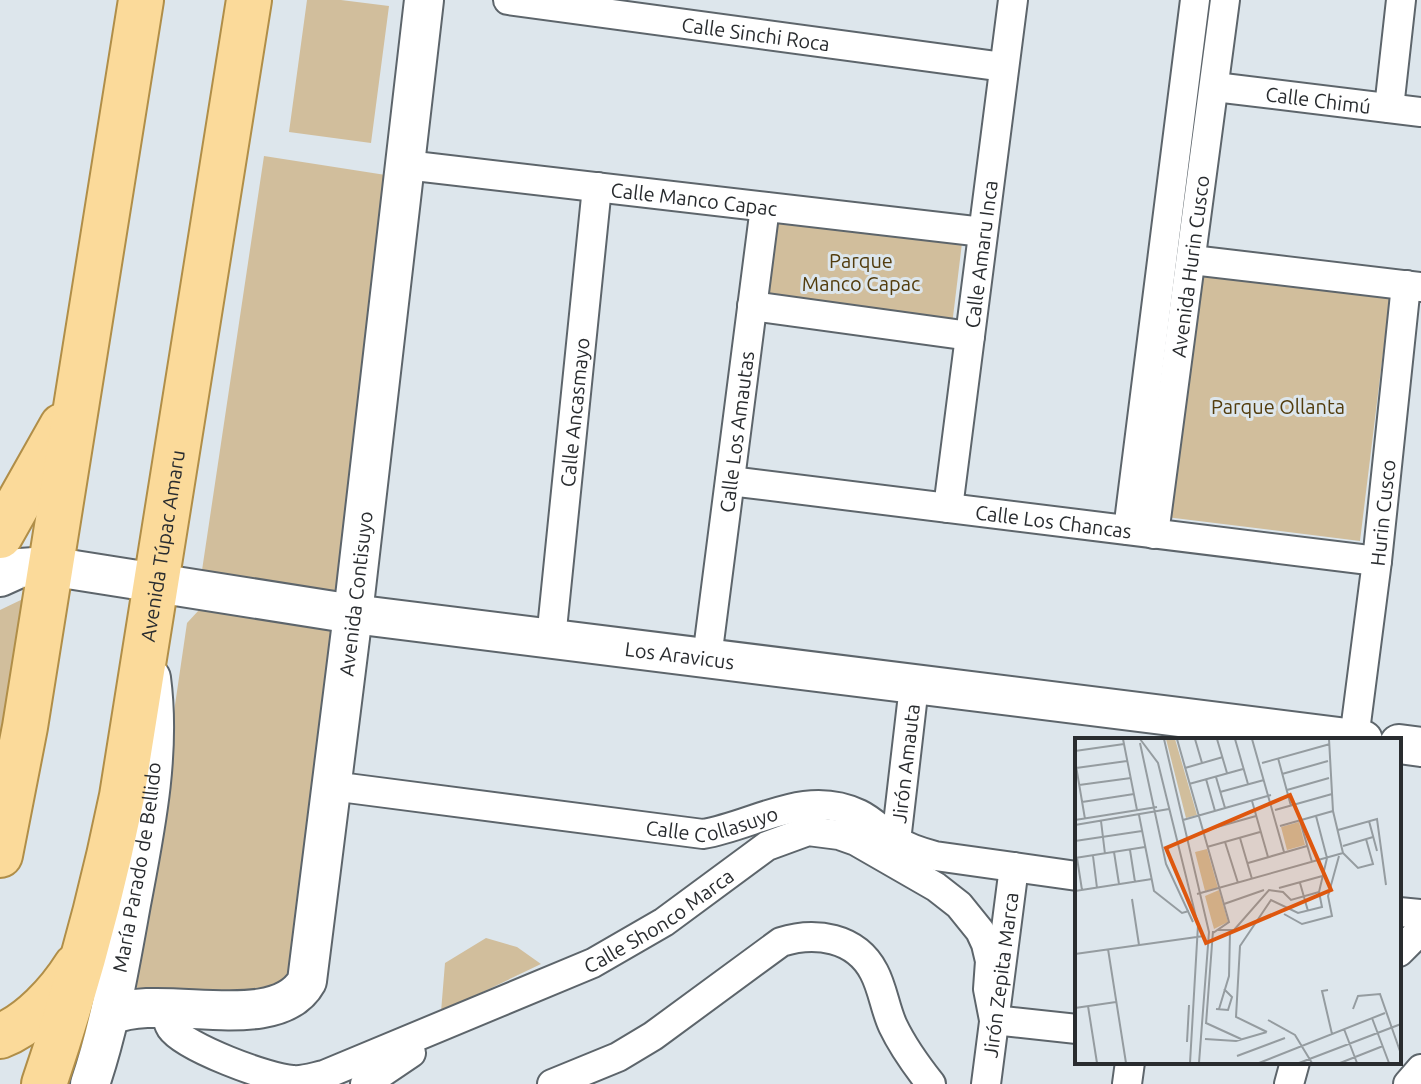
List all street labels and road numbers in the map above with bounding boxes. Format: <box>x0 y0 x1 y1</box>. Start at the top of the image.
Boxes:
street label: Calle Sinchi Roca <box>680 12 831 55</box>
street label: Calle Chimú <box>1264 82 1372 117</box>
street label: Avenida Hurin Cusco <box>1166 174 1213 359</box>
street label: Calle Manco Capac <box>610 177 778 220</box>
street label: Calle Amaru Inca <box>960 179 1001 329</box>
street label: Calle Ancasmayo <box>555 336 593 488</box>
street label: Calle Los Amautas <box>714 350 758 514</box>
street label: Avenida Túpac Amaru <box>135 448 189 643</box>
street label: Hurin Cusco <box>1365 458 1399 567</box>
street label: Calle Los Chancas <box>974 500 1133 542</box>
street label: Avenida Contisuyo <box>334 510 376 677</box>
street label: Los Aravicus <box>624 637 736 673</box>
street label: Jirón Amauta <box>887 703 923 824</box>
street label: María Parado de Bellido <box>107 761 164 974</box>
street label: Calle Collasuyo <box>644 801 781 846</box>
street label: Calle Shonco Marca <box>580 863 738 977</box>
street label: Jirón Zepita Marca <box>978 891 1022 1059</box>

